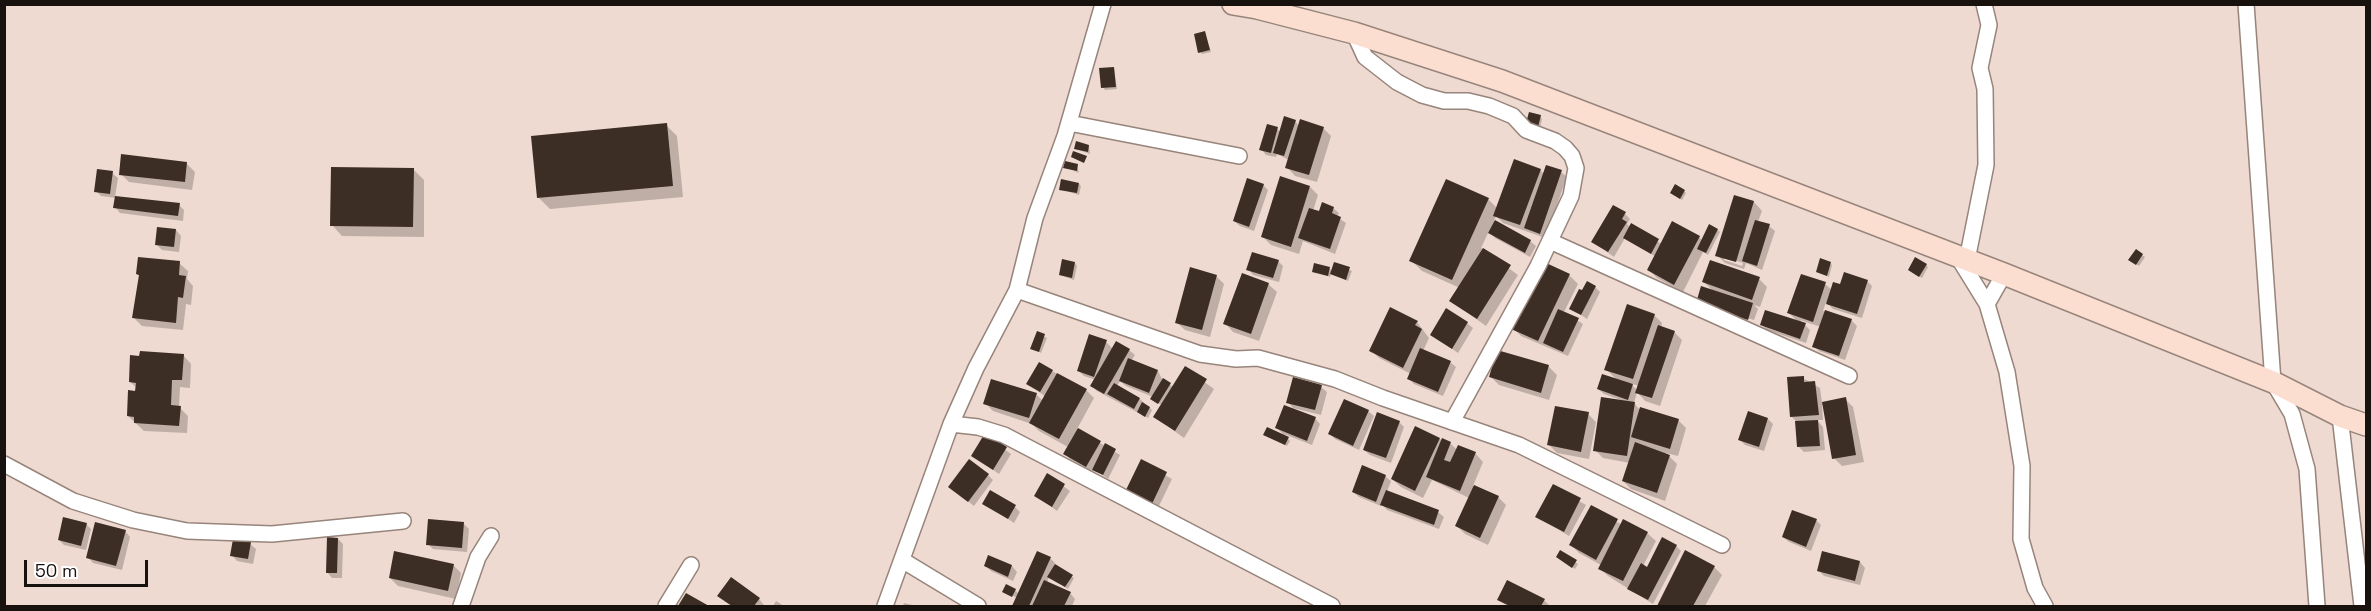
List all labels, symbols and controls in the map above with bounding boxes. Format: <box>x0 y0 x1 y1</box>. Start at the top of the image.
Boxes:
scale bar <box>27 548 152 586</box>
text: 50 m <box>35 559 77 582</box>

